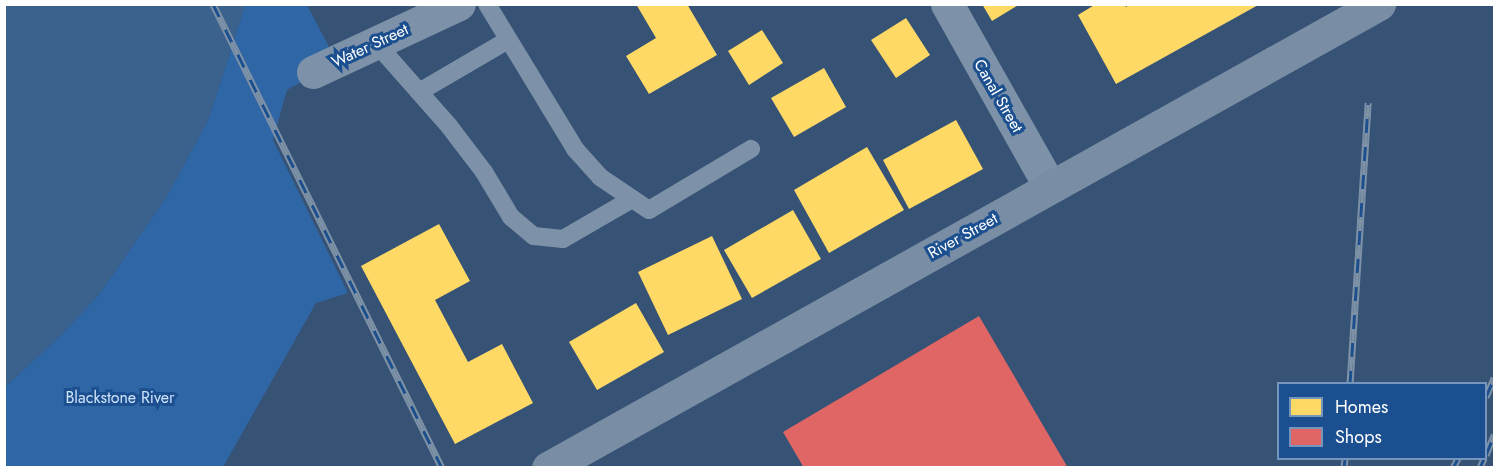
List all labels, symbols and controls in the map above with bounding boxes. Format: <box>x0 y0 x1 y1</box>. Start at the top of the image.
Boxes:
street label: Water Street <box>329 20 411 72</box>
street label: Canal Street <box>969 56 1027 136</box>
street label: River Street <box>925 209 1001 263</box>
legend <box>1277 382 1487 460</box>
park label: Blackstone River <box>65 388 175 408</box>
text: Homes <box>1335 394 1388 420</box>
text: Shops <box>1335 424 1382 450</box>

